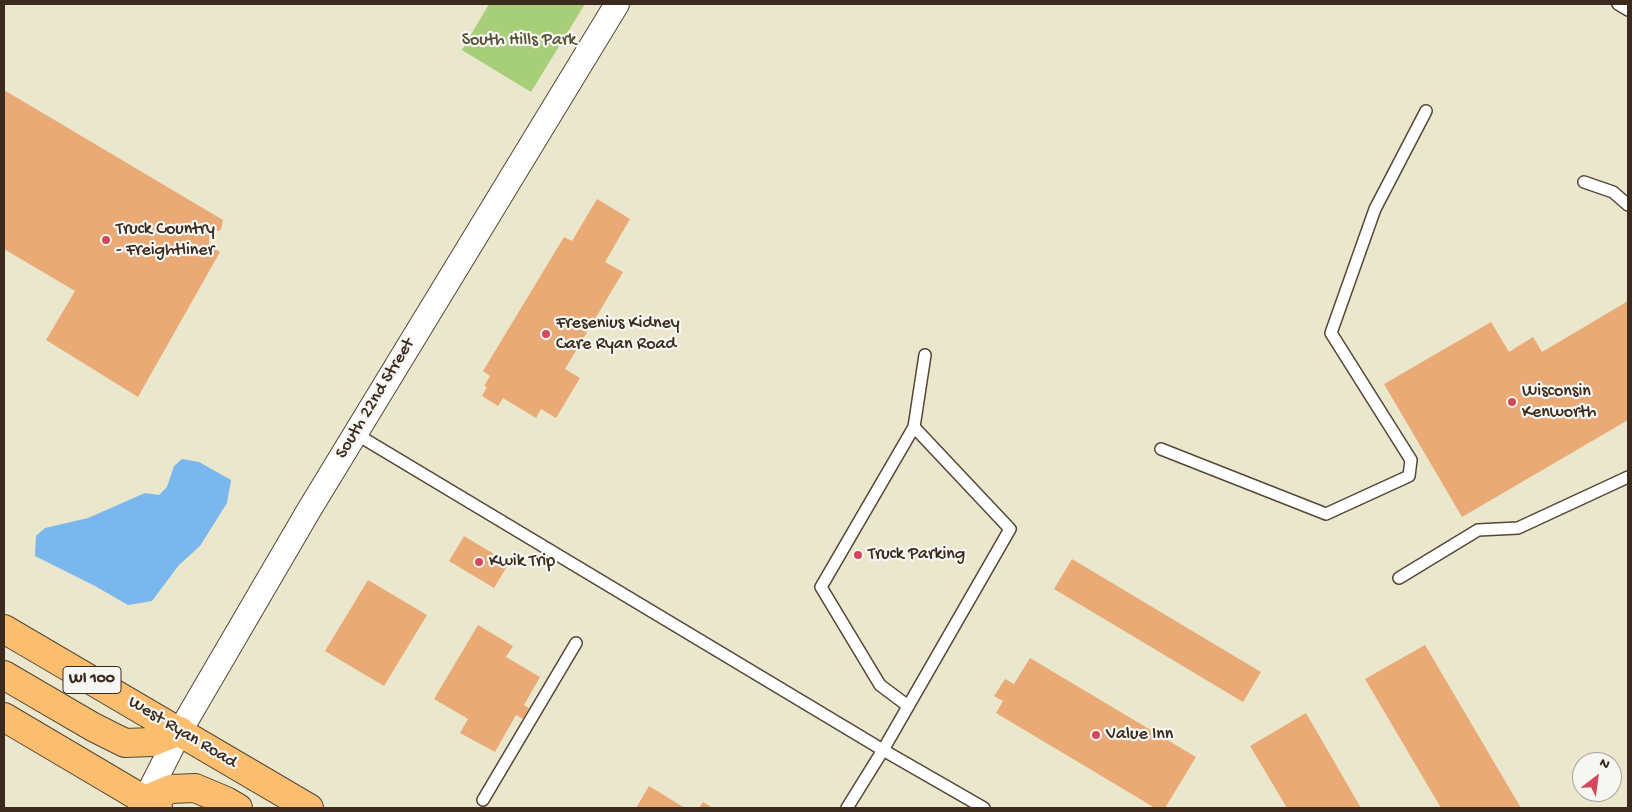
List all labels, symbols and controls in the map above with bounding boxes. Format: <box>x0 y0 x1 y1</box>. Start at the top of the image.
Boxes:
park label: South Hills Park <box>462 30 576 52</box>
place label: Truck Country - Freightliner <box>116 219 215 262</box>
marker: Truck Country - Freightliner <box>100 234 112 246</box>
place label: Fresenius Kidney Care Ryan Road <box>556 313 680 356</box>
marker: Fresenius Kidney Care Ryan Road <box>540 328 552 340</box>
street label: South 22nd Street <box>332 335 420 463</box>
place label: Wisconsin Kenworth <box>1522 381 1596 424</box>
marker: Wisconsin Kenworth <box>1506 396 1518 408</box>
place label: Truck Parking <box>868 544 965 566</box>
marker: Truck Parking <box>852 549 864 561</box>
place label: Kwik Trip <box>489 551 555 573</box>
marker: Kwik Trip <box>473 556 485 568</box>
road number: WI 100 <box>63 666 121 694</box>
street label: West Ryan Road <box>124 692 240 774</box>
place label: Value Inn <box>1106 724 1173 746</box>
marker: Value Inn <box>1090 729 1102 741</box>
north arrow <box>1572 752 1622 802</box>
text: N <box>1596 755 1612 774</box>

